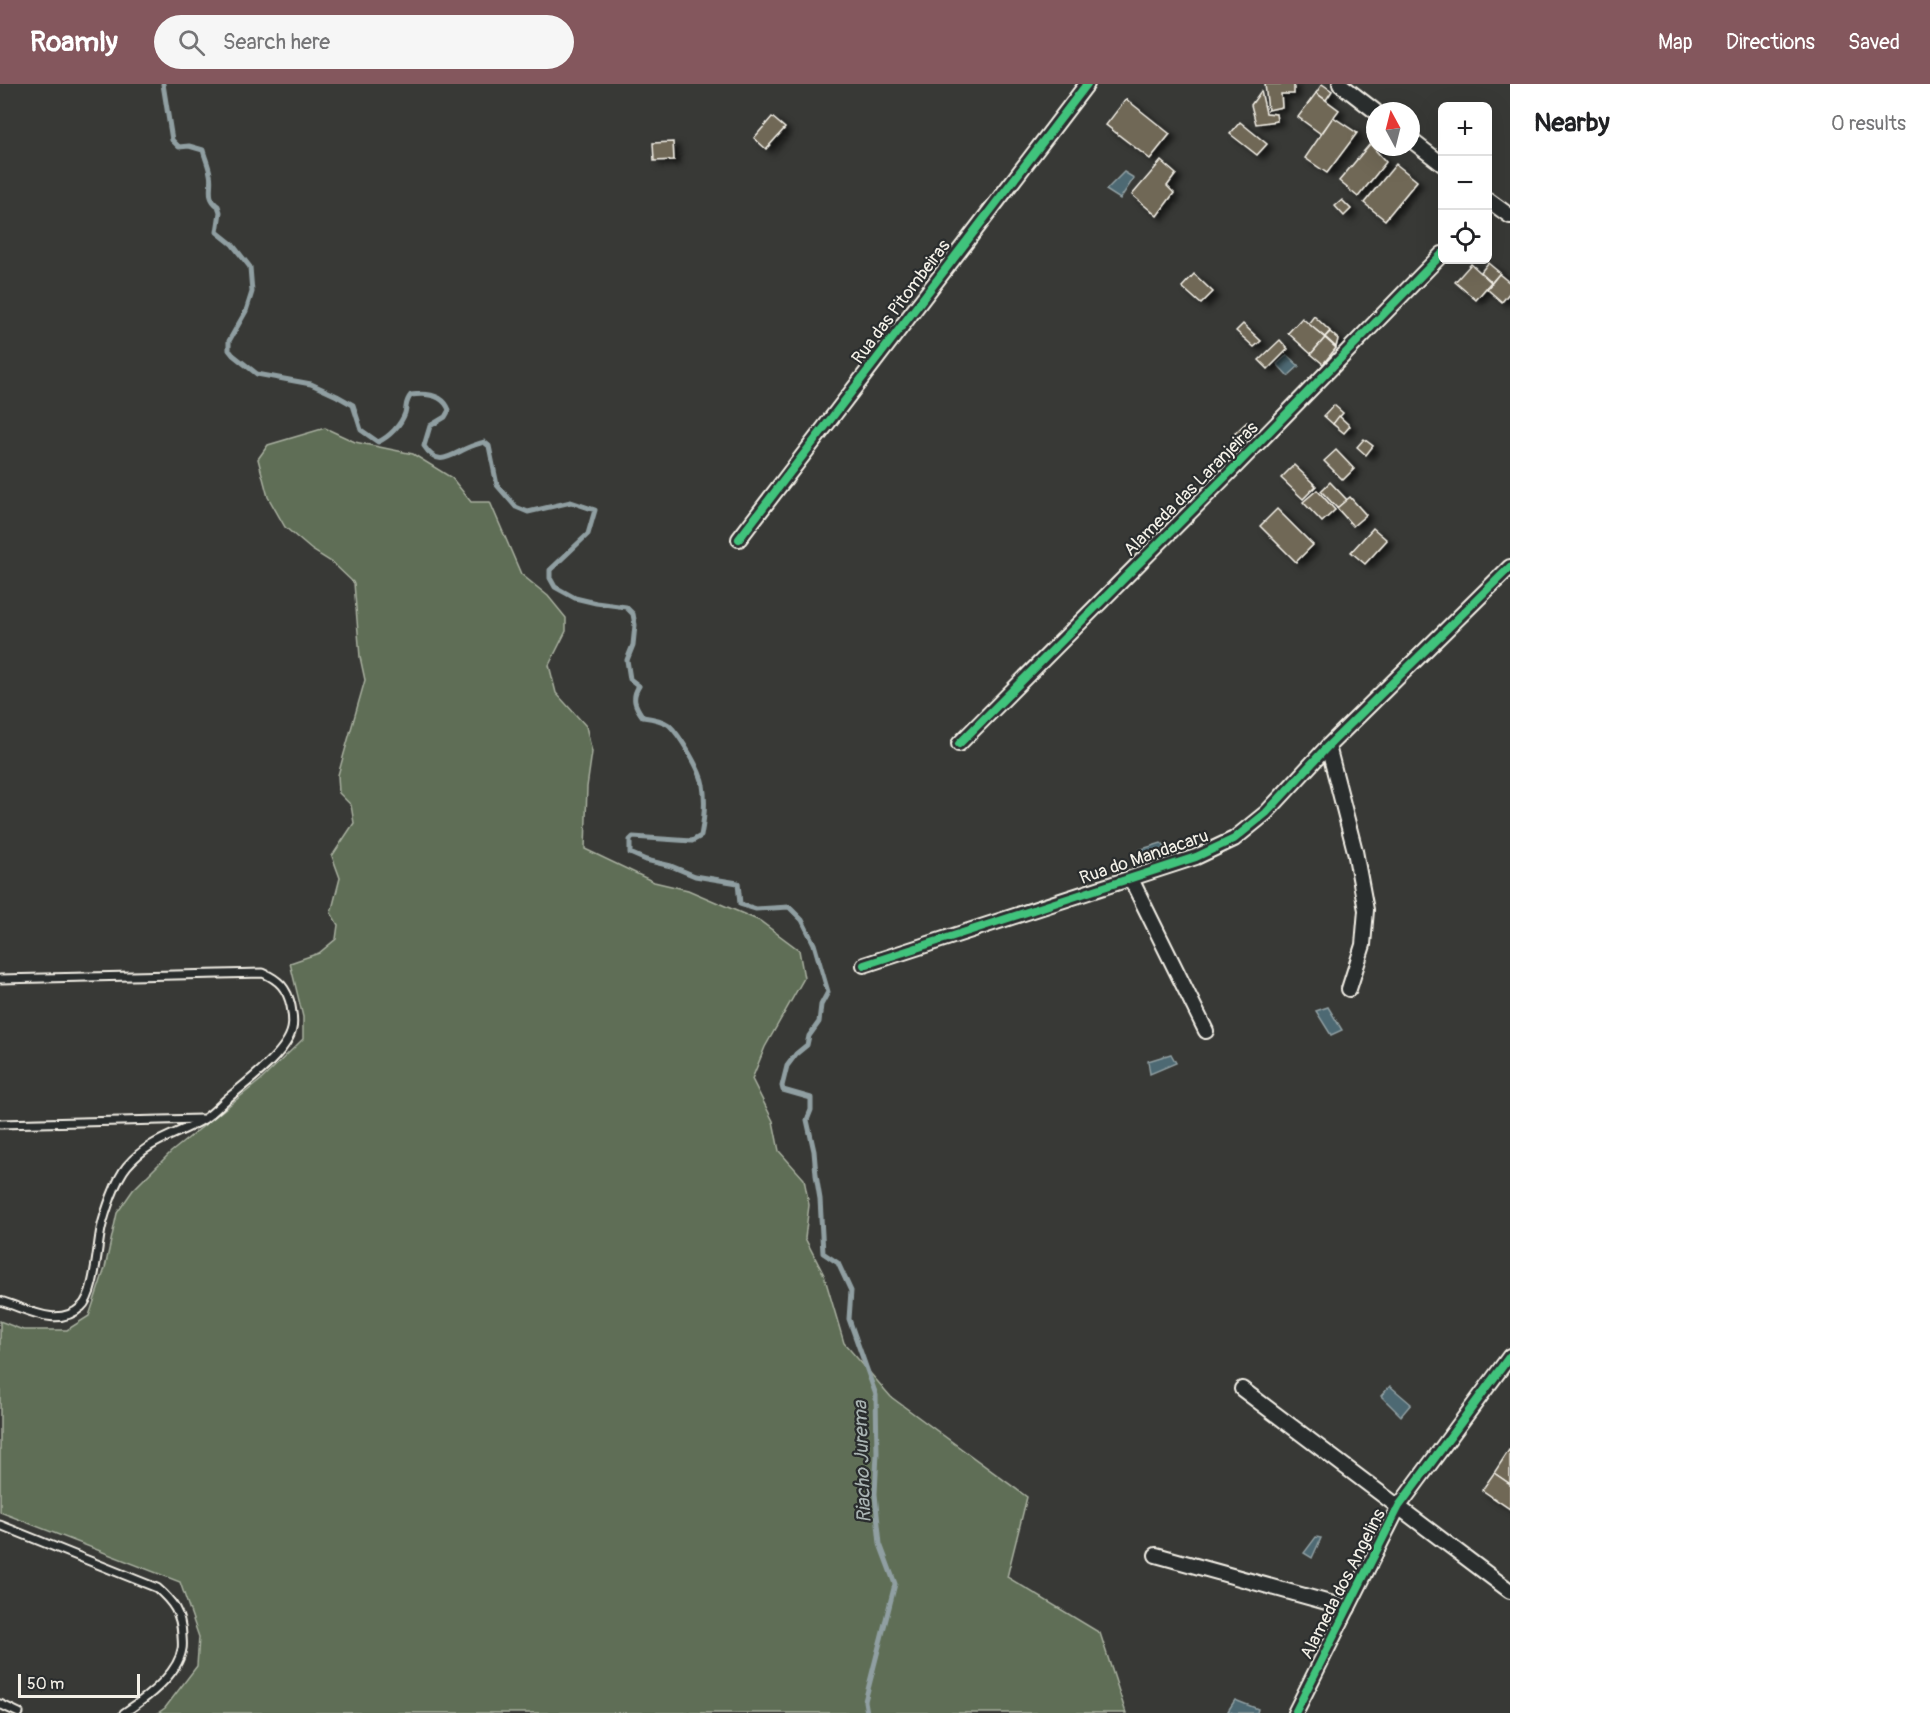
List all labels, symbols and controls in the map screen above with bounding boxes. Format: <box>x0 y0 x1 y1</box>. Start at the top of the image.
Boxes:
search box <box>154 15 574 69</box>
text: Roamly <box>30 25 118 60</box>
icon: search <box>175 26 208 59</box>
text: Search here <box>223 28 330 56</box>
text: Map <box>1658 29 1693 56</box>
text: Directions <box>1726 29 1815 56</box>
text: Saved <box>1848 29 1900 56</box>
north arrow <box>1366 102 1420 156</box>
map controls <box>1438 102 1492 264</box>
button: + <box>1438 102 1492 156</box>
text: Nearby <box>1534 107 1610 139</box>
text: 0 results <box>1831 111 1906 136</box>
button: − <box>1438 156 1492 210</box>
button: locate <box>1438 210 1492 264</box>
street label: Rua das Pitombeiras <box>847 235 955 369</box>
street label: Alameda das Laranjeiras <box>1119 417 1263 561</box>
street label: Rua do Mandacaru <box>1076 824 1212 890</box>
water label: Riacho Jurema <box>847 1399 877 1523</box>
street label: Alameda dos Angelins <box>1295 1505 1391 1663</box>
scale bar <box>18 1671 140 1698</box>
text: 50 m <box>27 1674 64 1694</box>

